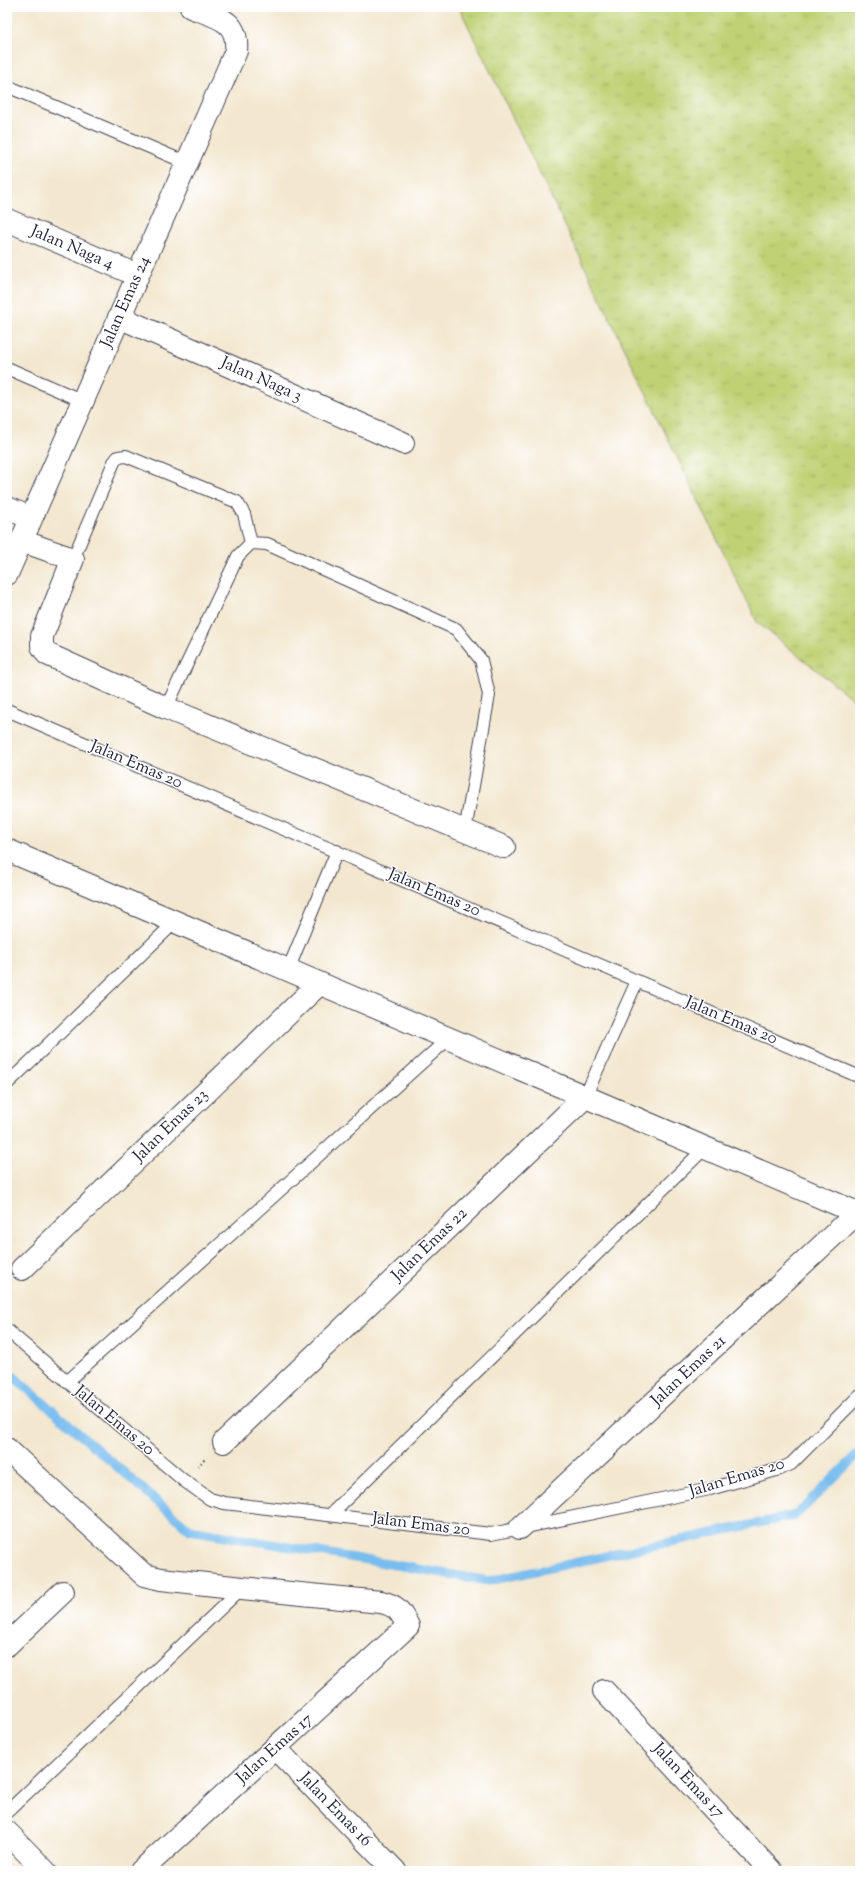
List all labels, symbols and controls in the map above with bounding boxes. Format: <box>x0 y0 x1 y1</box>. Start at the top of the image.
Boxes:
street label: Jalan Naga 4 <box>26 219 118 276</box>
street label: Jalan Emas 24 <box>95 252 157 353</box>
street label: Jalan Naga 3 <box>216 351 306 409</box>
street label: Jalan Emas 20 <box>85 734 186 795</box>
street label: Jalan Emas 20 <box>383 862 484 923</box>
street label: Jalan Emas 20 <box>680 990 781 1051</box>
street label: Jalan Emas 23 <box>127 1084 214 1169</box>
street label: Jalan Emas 22 <box>386 1203 473 1288</box>
street label: Jalan Emas 21 <box>645 1330 732 1413</box>
street label: Jalan Emas 20 <box>68 1380 159 1462</box>
street label: Jalan Emas 20 <box>685 1452 788 1504</box>
street label: Jalan Emas 20 <box>370 1507 471 1543</box>
street label: Jalan Emas 17 <box>231 1708 319 1791</box>
street label: Jalan Emas 17 <box>646 1737 730 1825</box>
street label: Jalan Emas 16 <box>292 1767 377 1853</box>

